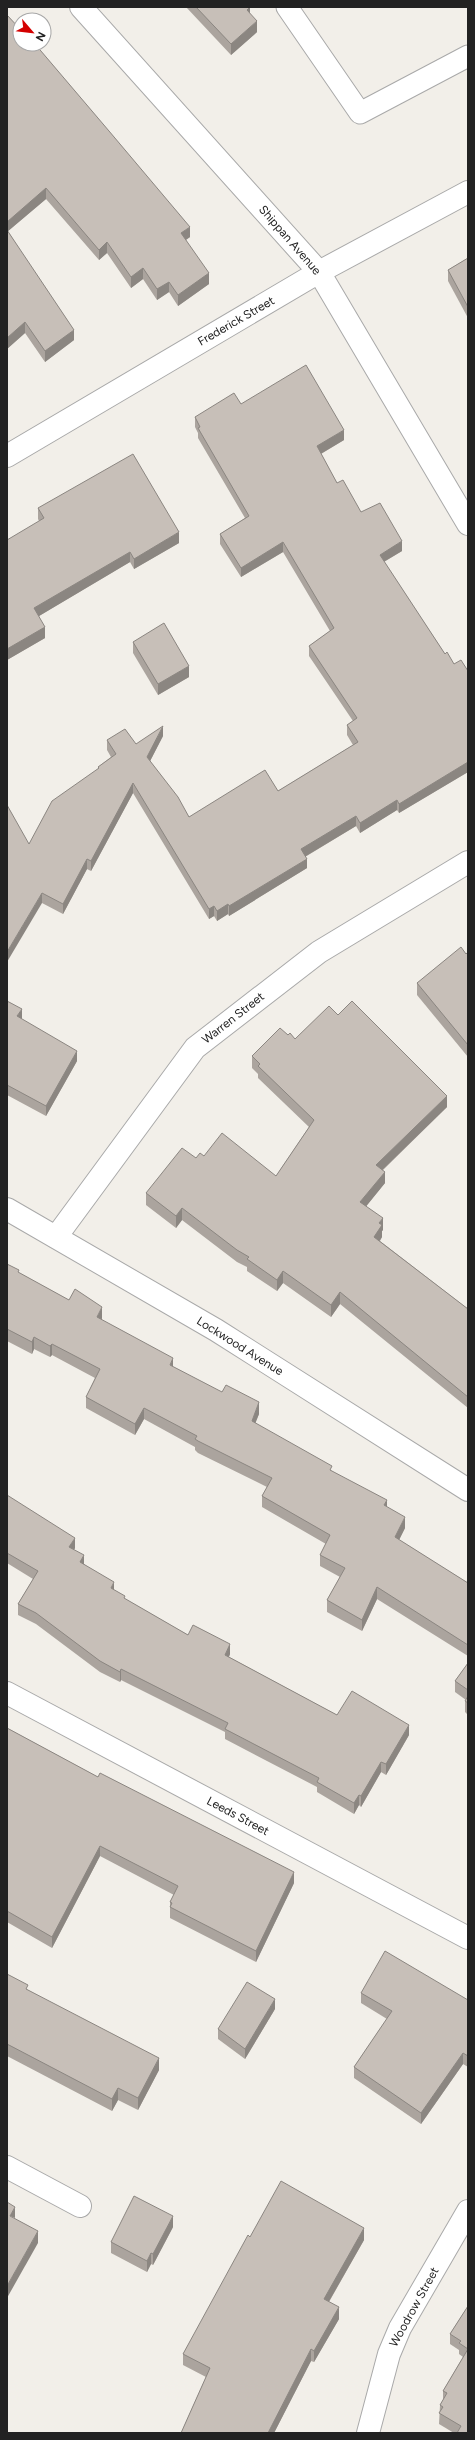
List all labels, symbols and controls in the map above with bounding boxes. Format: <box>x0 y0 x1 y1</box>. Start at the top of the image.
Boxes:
north arrow <box>12 12 52 52</box>
text: N <box>33 30 48 43</box>
street label: Shippan Avenue <box>256 202 324 278</box>
street label: Frederick Street <box>195 293 277 349</box>
street label: Warren Street <box>199 989 267 1047</box>
street label: Lockwood Avenue <box>194 1314 286 1378</box>
street label: Leeds Street <box>204 1794 272 1838</box>
street label: Woodrow Street <box>386 2264 442 2349</box>

